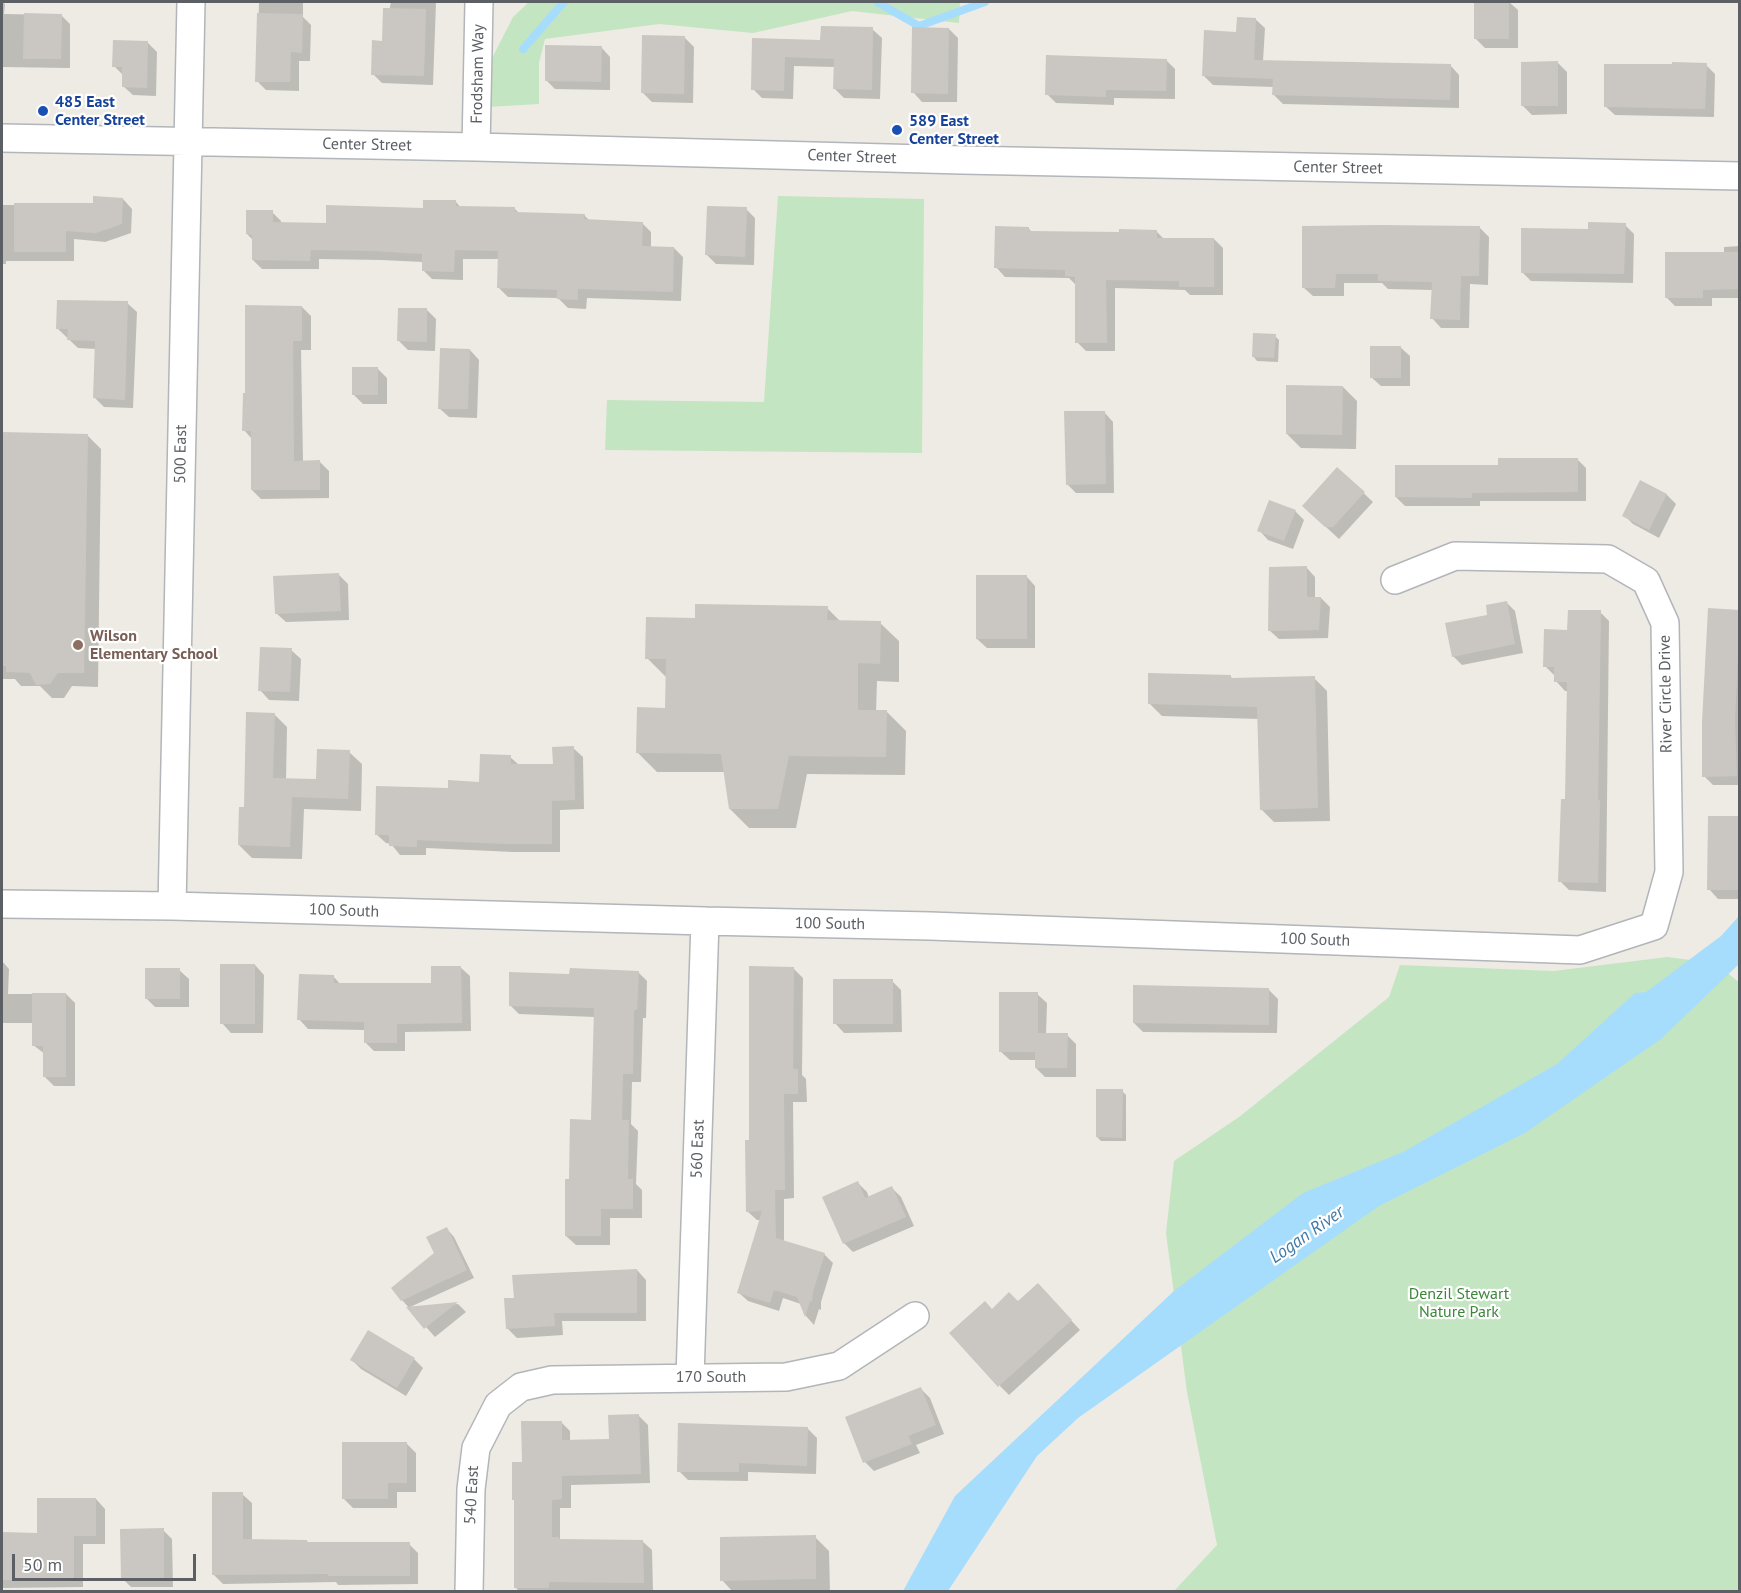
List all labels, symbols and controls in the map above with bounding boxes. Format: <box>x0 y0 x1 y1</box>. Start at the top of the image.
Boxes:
street label: Frodsham Way <box>468 24 488 124</box>
place label: 485 East Center Street <box>55 92 145 130</box>
marker: 485 East Center Street <box>36 104 50 118</box>
place label: 589 East Center Street <box>909 111 999 149</box>
marker: 589 East Center Street <box>890 123 904 137</box>
street label: Center Street <box>322 135 412 155</box>
street label: Center Street <box>807 146 897 168</box>
street label: Center Street <box>1293 158 1383 178</box>
street label: 500 East <box>171 424 191 484</box>
place label: Wilson Elementary School <box>90 626 218 664</box>
street label: River Circle Drive <box>1655 635 1677 753</box>
marker: Wilson Elementary School <box>71 638 85 652</box>
street label: 100 South <box>309 900 379 922</box>
street label: 100 South <box>795 914 865 934</box>
street label: 100 South <box>1280 929 1350 951</box>
street label: 560 East <box>687 1119 709 1179</box>
water label: Logan River <box>1266 1202 1348 1268</box>
park label: Denzil Stewart Nature Park <box>1409 1284 1509 1322</box>
street label: 170 South <box>676 1367 746 1387</box>
street label: 540 East <box>461 1465 483 1525</box>
scale bar <box>15 1542 200 1580</box>
text: 50 m <box>23 1553 62 1576</box>

